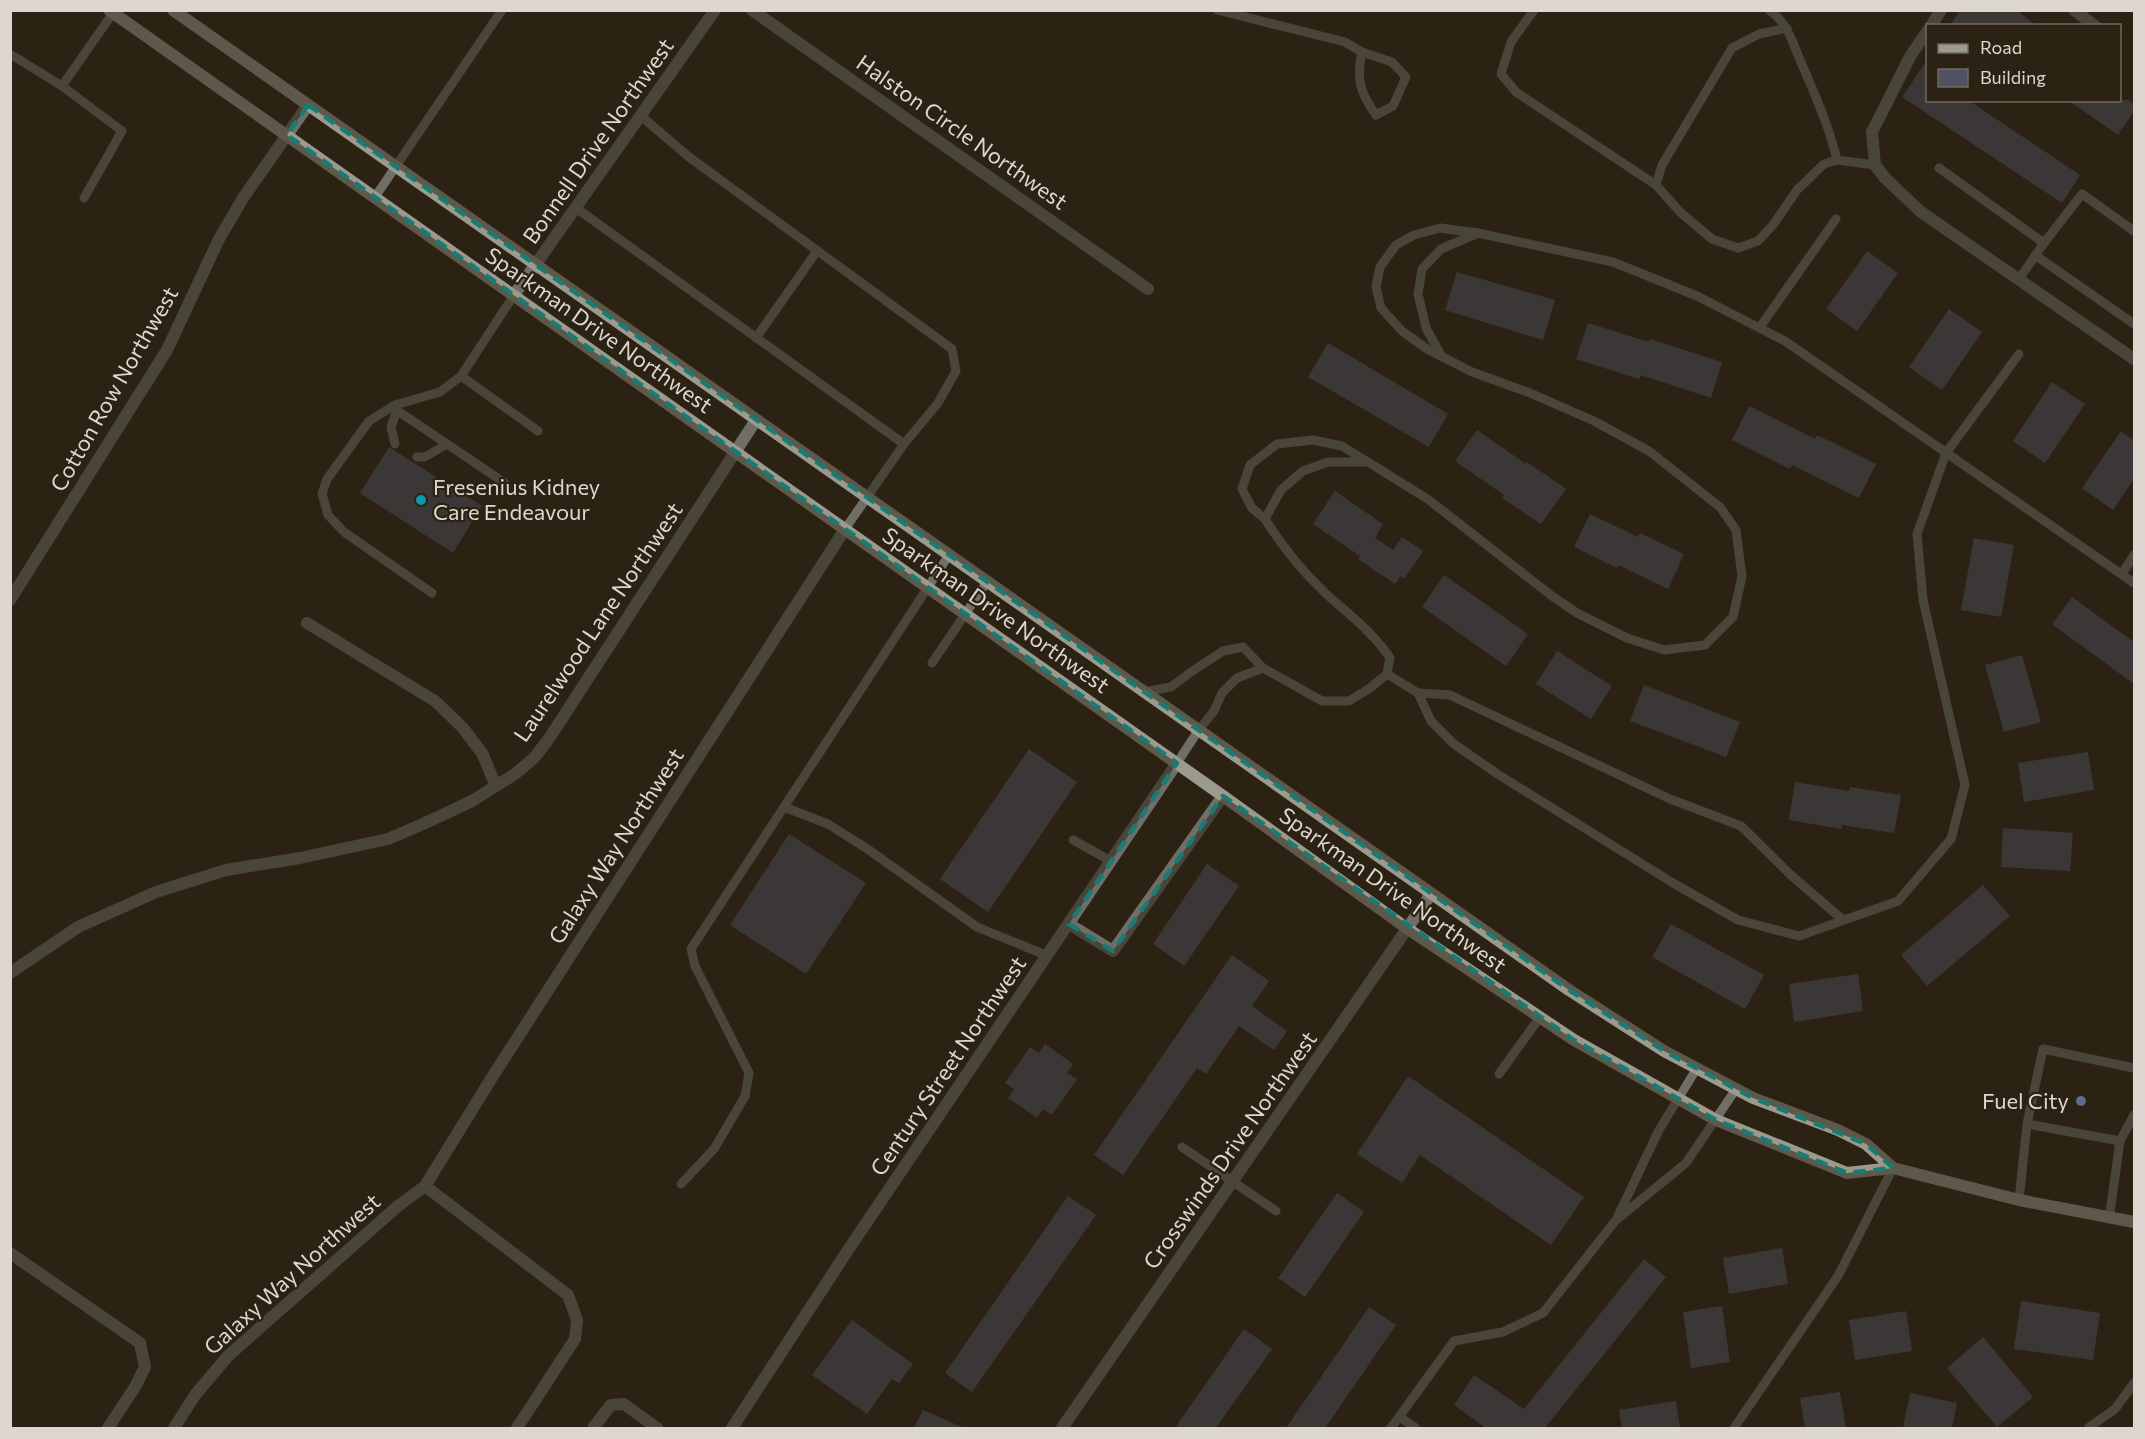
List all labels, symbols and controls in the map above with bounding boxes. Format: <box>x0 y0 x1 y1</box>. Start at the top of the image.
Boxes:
legend <box>1926 24 2121 102</box>
street label: Bonnell Drive Northwest <box>516 33 679 249</box>
text: Road <box>1980 36 2022 58</box>
street label: Halston Circle Northwest <box>852 48 1073 215</box>
text: Building <box>1980 66 2046 88</box>
street label: Sparkman Drive Northwest <box>481 241 718 418</box>
street label: Cotton Row Northwest <box>44 281 183 496</box>
place label: Fresenius Kidney Care Endeavour <box>433 473 600 525</box>
marker: Fresenius Kidney Care Endeavour <box>414 493 428 507</box>
street label: Laurelwood Lane Northwest <box>507 497 688 746</box>
street label: Sparkman Drive Northwest <box>878 521 1115 698</box>
street label: Galaxy Way Northwest <box>542 743 689 949</box>
street label: Sparkman Drive Northwest <box>1275 801 1512 978</box>
street label: Century Street Northwest <box>864 951 1031 1181</box>
street label: Crosswinds Drive Northwest <box>1137 1026 1322 1274</box>
place label: Fuel City <box>1982 1087 2069 1114</box>
marker: Fuel City <box>2074 1094 2088 1108</box>
street label: Galaxy Way Northwest <box>198 1187 385 1360</box>

